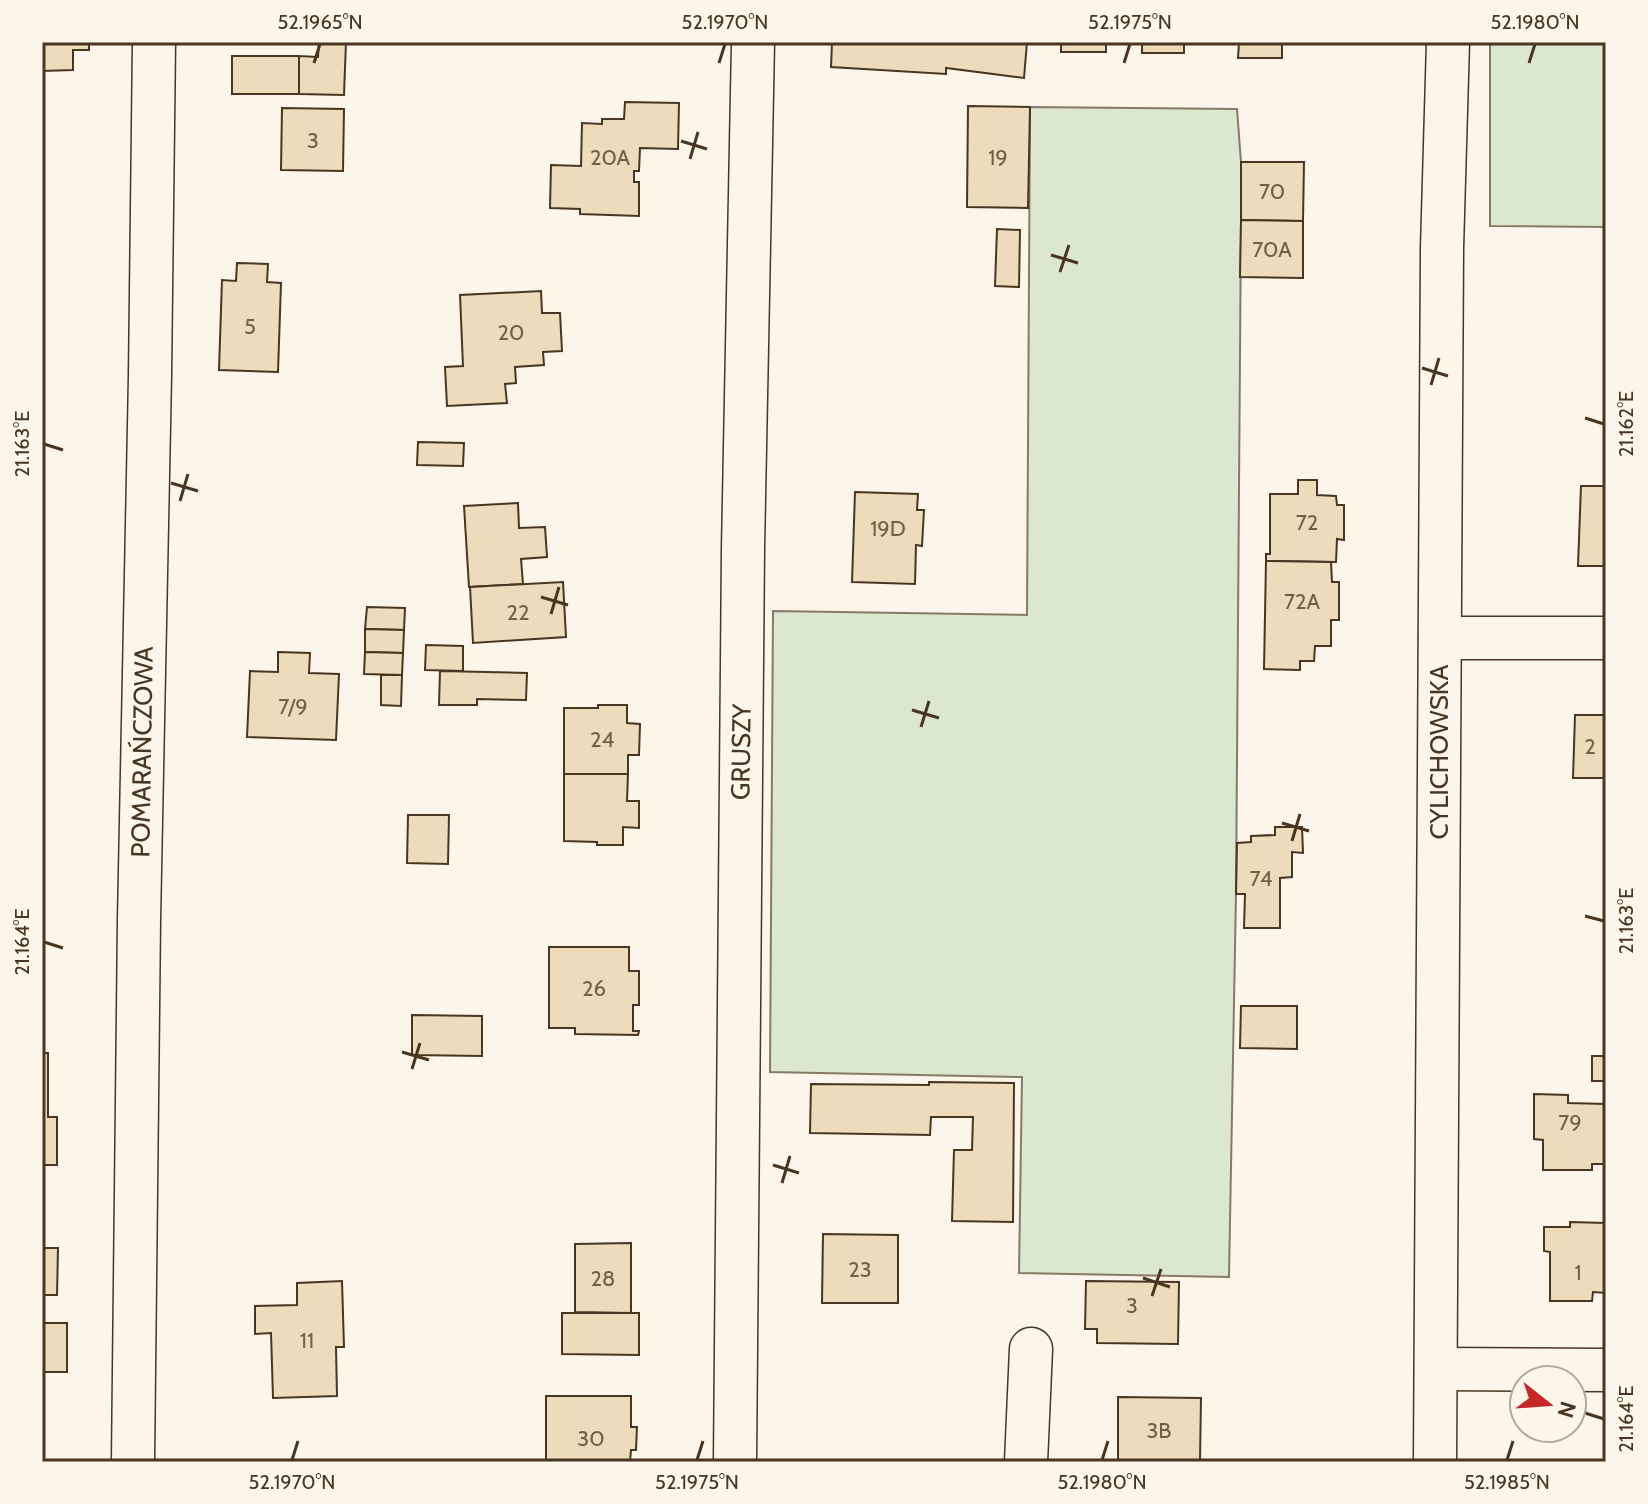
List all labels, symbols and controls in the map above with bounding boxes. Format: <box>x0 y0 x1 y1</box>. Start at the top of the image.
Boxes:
text: 52.1965°N <box>277 10 363 34</box>
text: 52.1970°N <box>682 10 768 34</box>
text: 52.1975°N <box>1088 10 1172 34</box>
text: 52.1980°N <box>1490 10 1580 34</box>
house number: 3 <box>307 127 319 154</box>
house number: 20A <box>590 144 631 171</box>
house number: 19 <box>988 144 1008 171</box>
house number: 70 <box>1259 178 1285 205</box>
house number: 70A <box>1252 236 1292 263</box>
house number: 5 <box>244 313 256 340</box>
house number: 20 <box>498 319 524 346</box>
text: 21.162°E <box>1614 391 1638 457</box>
text: 21.163°E <box>10 411 34 477</box>
house number: 72 <box>1296 509 1318 536</box>
house number: 19D <box>870 515 906 542</box>
house number: 72A <box>1284 588 1321 615</box>
house number: 22 <box>506 599 530 626</box>
street label: POMARAŃCZOWA <box>124 646 160 858</box>
street label: CYLICHOWSKA <box>1423 664 1455 840</box>
house number: 7/9 <box>278 693 308 720</box>
street label: GRUSZY <box>724 703 758 800</box>
house number: 24 <box>590 726 614 753</box>
house number: 2 <box>1584 733 1596 760</box>
house number: 74 <box>1249 865 1273 892</box>
text: 21.163°E <box>1614 888 1638 954</box>
text: 21.164°E <box>10 909 34 976</box>
house number: 26 <box>582 975 606 1002</box>
house number: 79 <box>1558 1109 1582 1136</box>
house number: 23 <box>848 1256 872 1283</box>
house number: 1 <box>1574 1259 1582 1286</box>
house number: 28 <box>591 1265 615 1292</box>
house number: 3 <box>1126 1292 1138 1319</box>
house number: 11 <box>300 1327 314 1354</box>
north arrow <box>1508 1364 1588 1444</box>
text: 21.164°E <box>1614 1386 1638 1453</box>
text: N <box>1551 1398 1582 1421</box>
house number: 3B <box>1146 1417 1172 1444</box>
house number: 30 <box>577 1425 605 1452</box>
text: 52.1970°N <box>249 1470 335 1494</box>
text: 52.1975°N <box>655 1470 739 1494</box>
text: 52.1980°N <box>1057 1470 1147 1494</box>
text: 52.1985°N <box>1464 1470 1550 1494</box>

